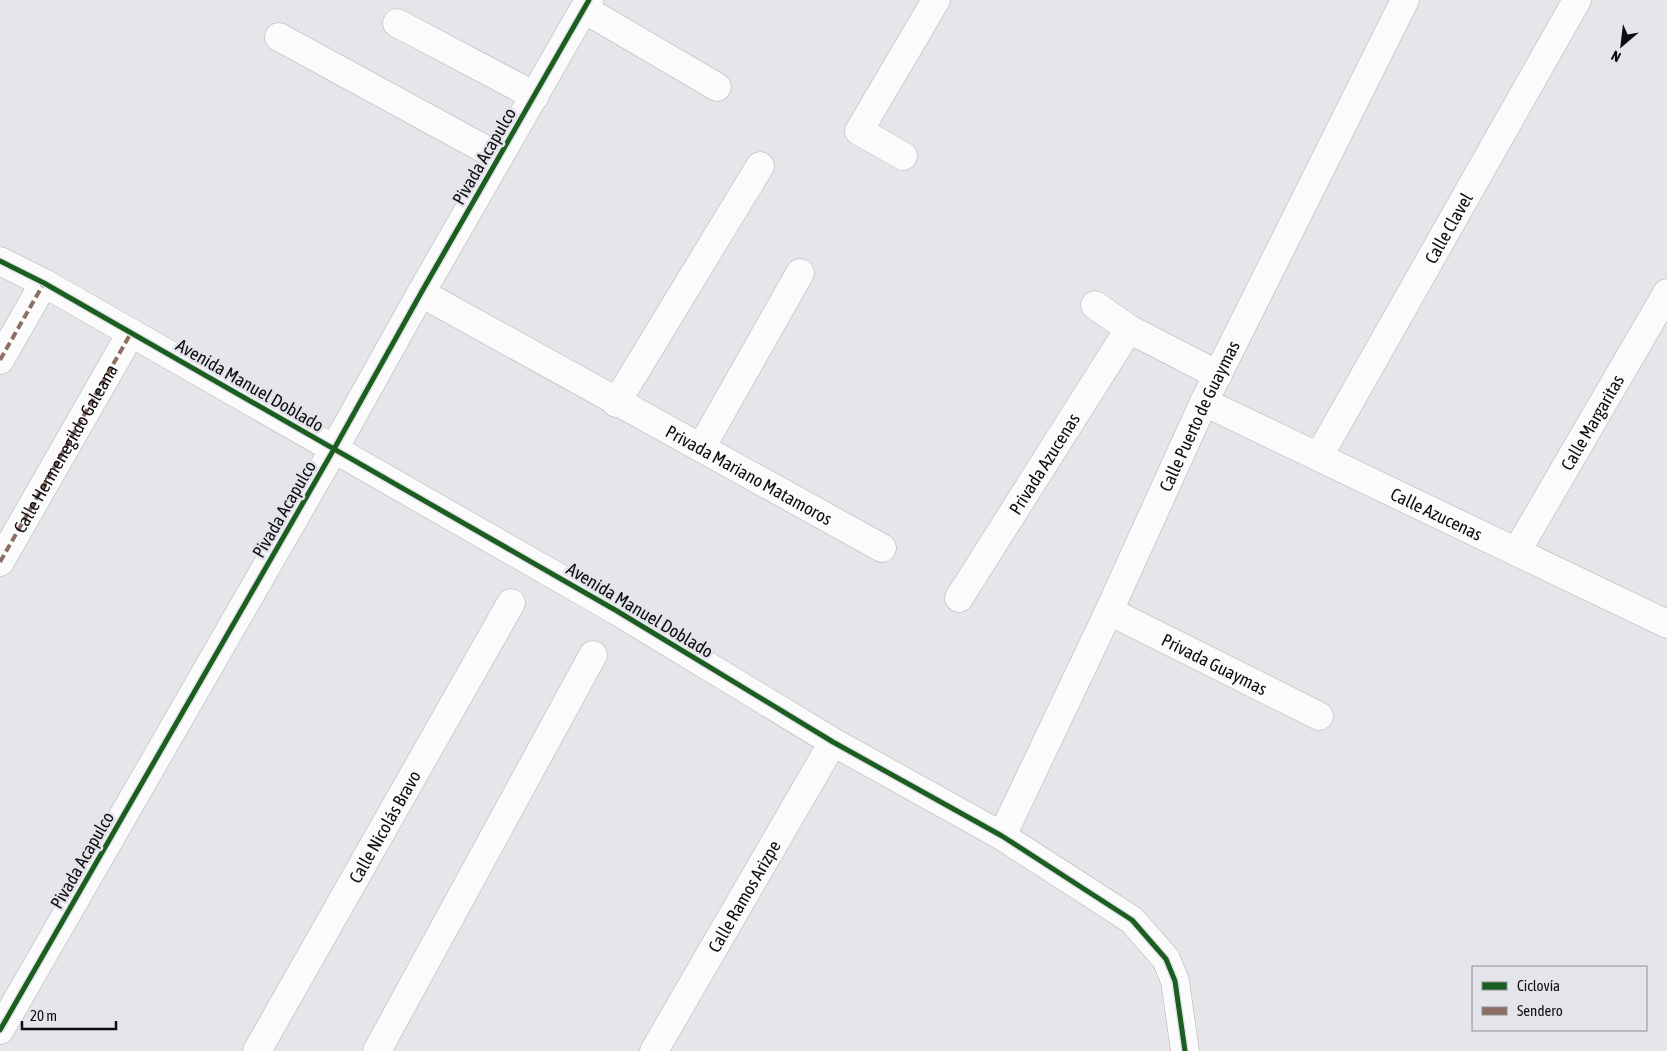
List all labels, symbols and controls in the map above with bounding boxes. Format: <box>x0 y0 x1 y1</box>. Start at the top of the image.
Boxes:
north arrow <box>1597 20 1647 70</box>
text: N <box>1608 47 1623 65</box>
street label: Pivada Acapulco <box>448 104 520 208</box>
street label: Calle Clavel <box>1420 189 1476 267</box>
street label: Avenida Manuel Doblado <box>172 334 328 436</box>
street label: Calle Puerto de Guaymas <box>1154 337 1244 495</box>
street label: Calle Hermenegildo Galeana <box>9 360 122 536</box>
street label: Calle Margaritas <box>1556 371 1628 474</box>
street label: Privada Azucenas <box>1004 409 1084 518</box>
street label: Privada Mariano Matamoros <box>662 420 836 529</box>
street label: Pivada Acapulco <box>248 457 320 561</box>
street label: Calle Azucenas <box>1388 483 1486 544</box>
street label: Avenida Manuel Doblado <box>563 558 717 662</box>
street label: Privada Guaymas <box>1158 629 1271 699</box>
street label: Calle Nicolás Bravo <box>344 767 424 887</box>
street label: Pivada Acapulco <box>46 808 118 912</box>
street label: Calle Ramos Arizpe <box>703 836 784 956</box>
legend <box>1472 966 1647 1031</box>
text: Ciclovía <box>1517 977 1560 994</box>
scale bar <box>22 998 116 1030</box>
text: Sendero <box>1517 1002 1563 1019</box>
text: 20 m <box>30 1007 57 1024</box>

